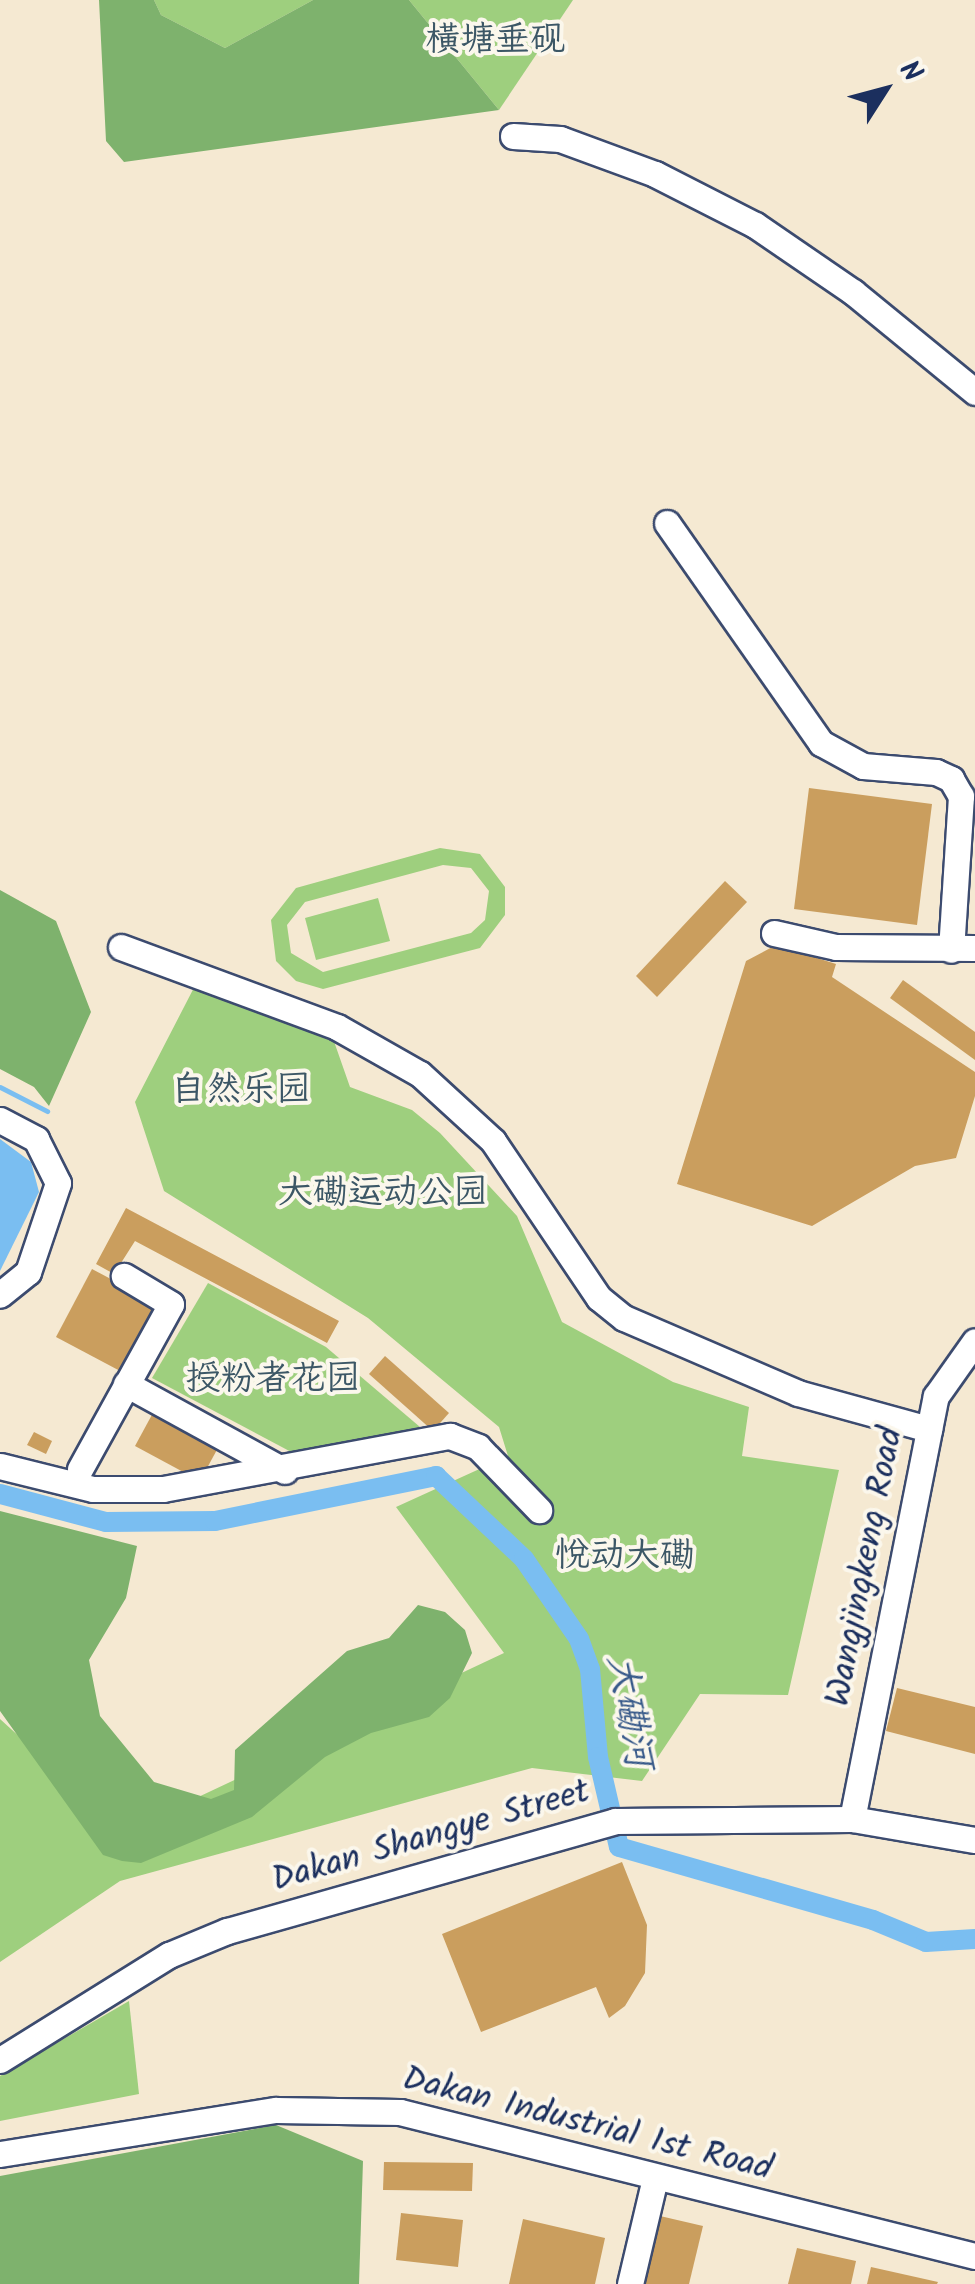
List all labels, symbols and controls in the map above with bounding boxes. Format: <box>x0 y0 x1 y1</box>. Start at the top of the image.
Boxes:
park label: 横塘垂砚 <box>425 20 565 62</box>
north arrow <box>835 40 935 140</box>
text: N <box>886 52 933 92</box>
park label: 自然乐园 <box>171 1070 311 1112</box>
park label: 大磡运动公园 <box>278 1173 488 1215</box>
park label: 授粉者花园 <box>186 1359 360 1401</box>
street label: Wangjingkeng Road <box>818 1424 914 1710</box>
park label: 悦动大磡 <box>555 1536 695 1578</box>
water label: 大磡河 <box>596 1652 660 1772</box>
street label: Dakan Shangye Street <box>267 1772 595 1902</box>
street label: Dakan Industrial 1st Road <box>398 2059 776 2191</box>

